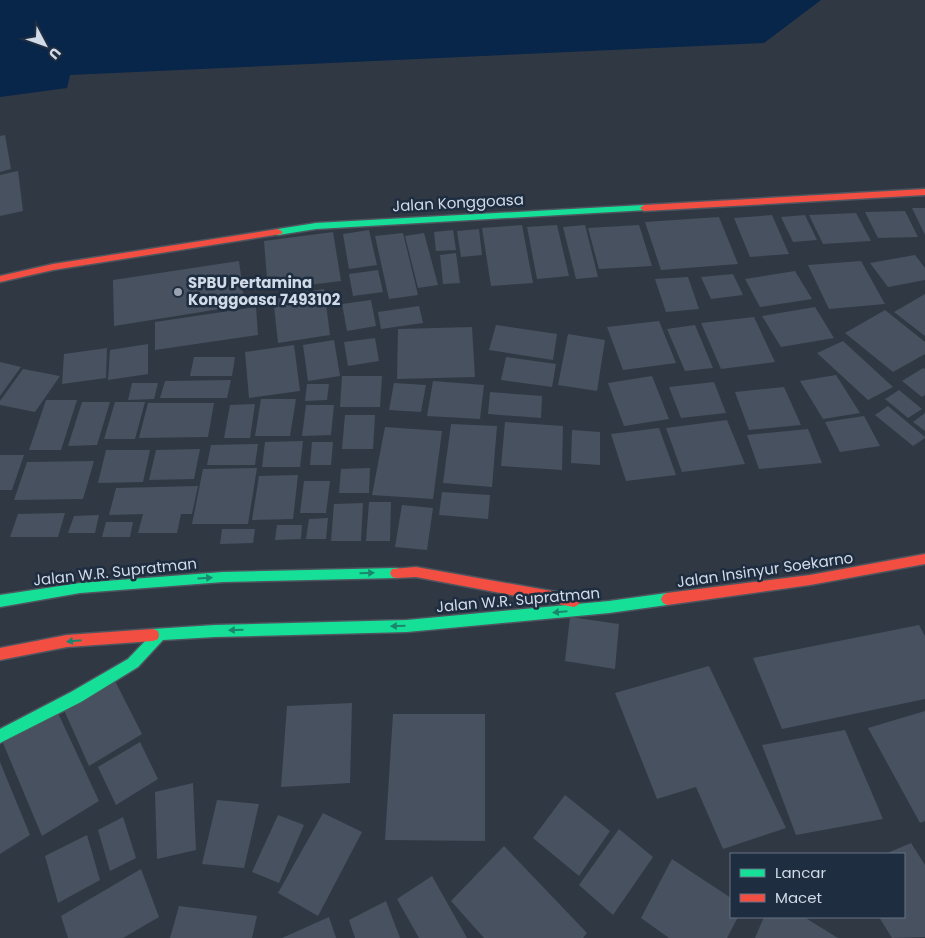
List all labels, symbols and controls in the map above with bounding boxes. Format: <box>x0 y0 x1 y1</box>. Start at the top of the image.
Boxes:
north arrow <box>20 20 70 70</box>
text: U <box>44 43 66 64</box>
street label: Jalan Konggoasa <box>392 189 524 216</box>
place label: SPBU Pertamina Konggoasa 7493102 <box>188 272 341 310</box>
marker: SPBU Pertamina Konggoasa 7493102 <box>172 286 184 298</box>
street label: Jalan Insinyur Soekarno <box>675 547 855 592</box>
street label: Jalan W.R. Supratman <box>32 552 198 591</box>
one-way arrow <box>359 569 375 577</box>
one-way arrow <box>197 574 213 582</box>
street label: Jalan W.R. Supratman <box>435 582 601 617</box>
one-way arrow <box>552 608 568 616</box>
one-way arrow <box>390 622 406 630</box>
one-way arrow <box>228 626 244 634</box>
one-way arrow <box>66 637 82 645</box>
legend <box>730 853 905 918</box>
text: Lancar <box>775 862 826 883</box>
text: Macet <box>775 887 822 908</box>

